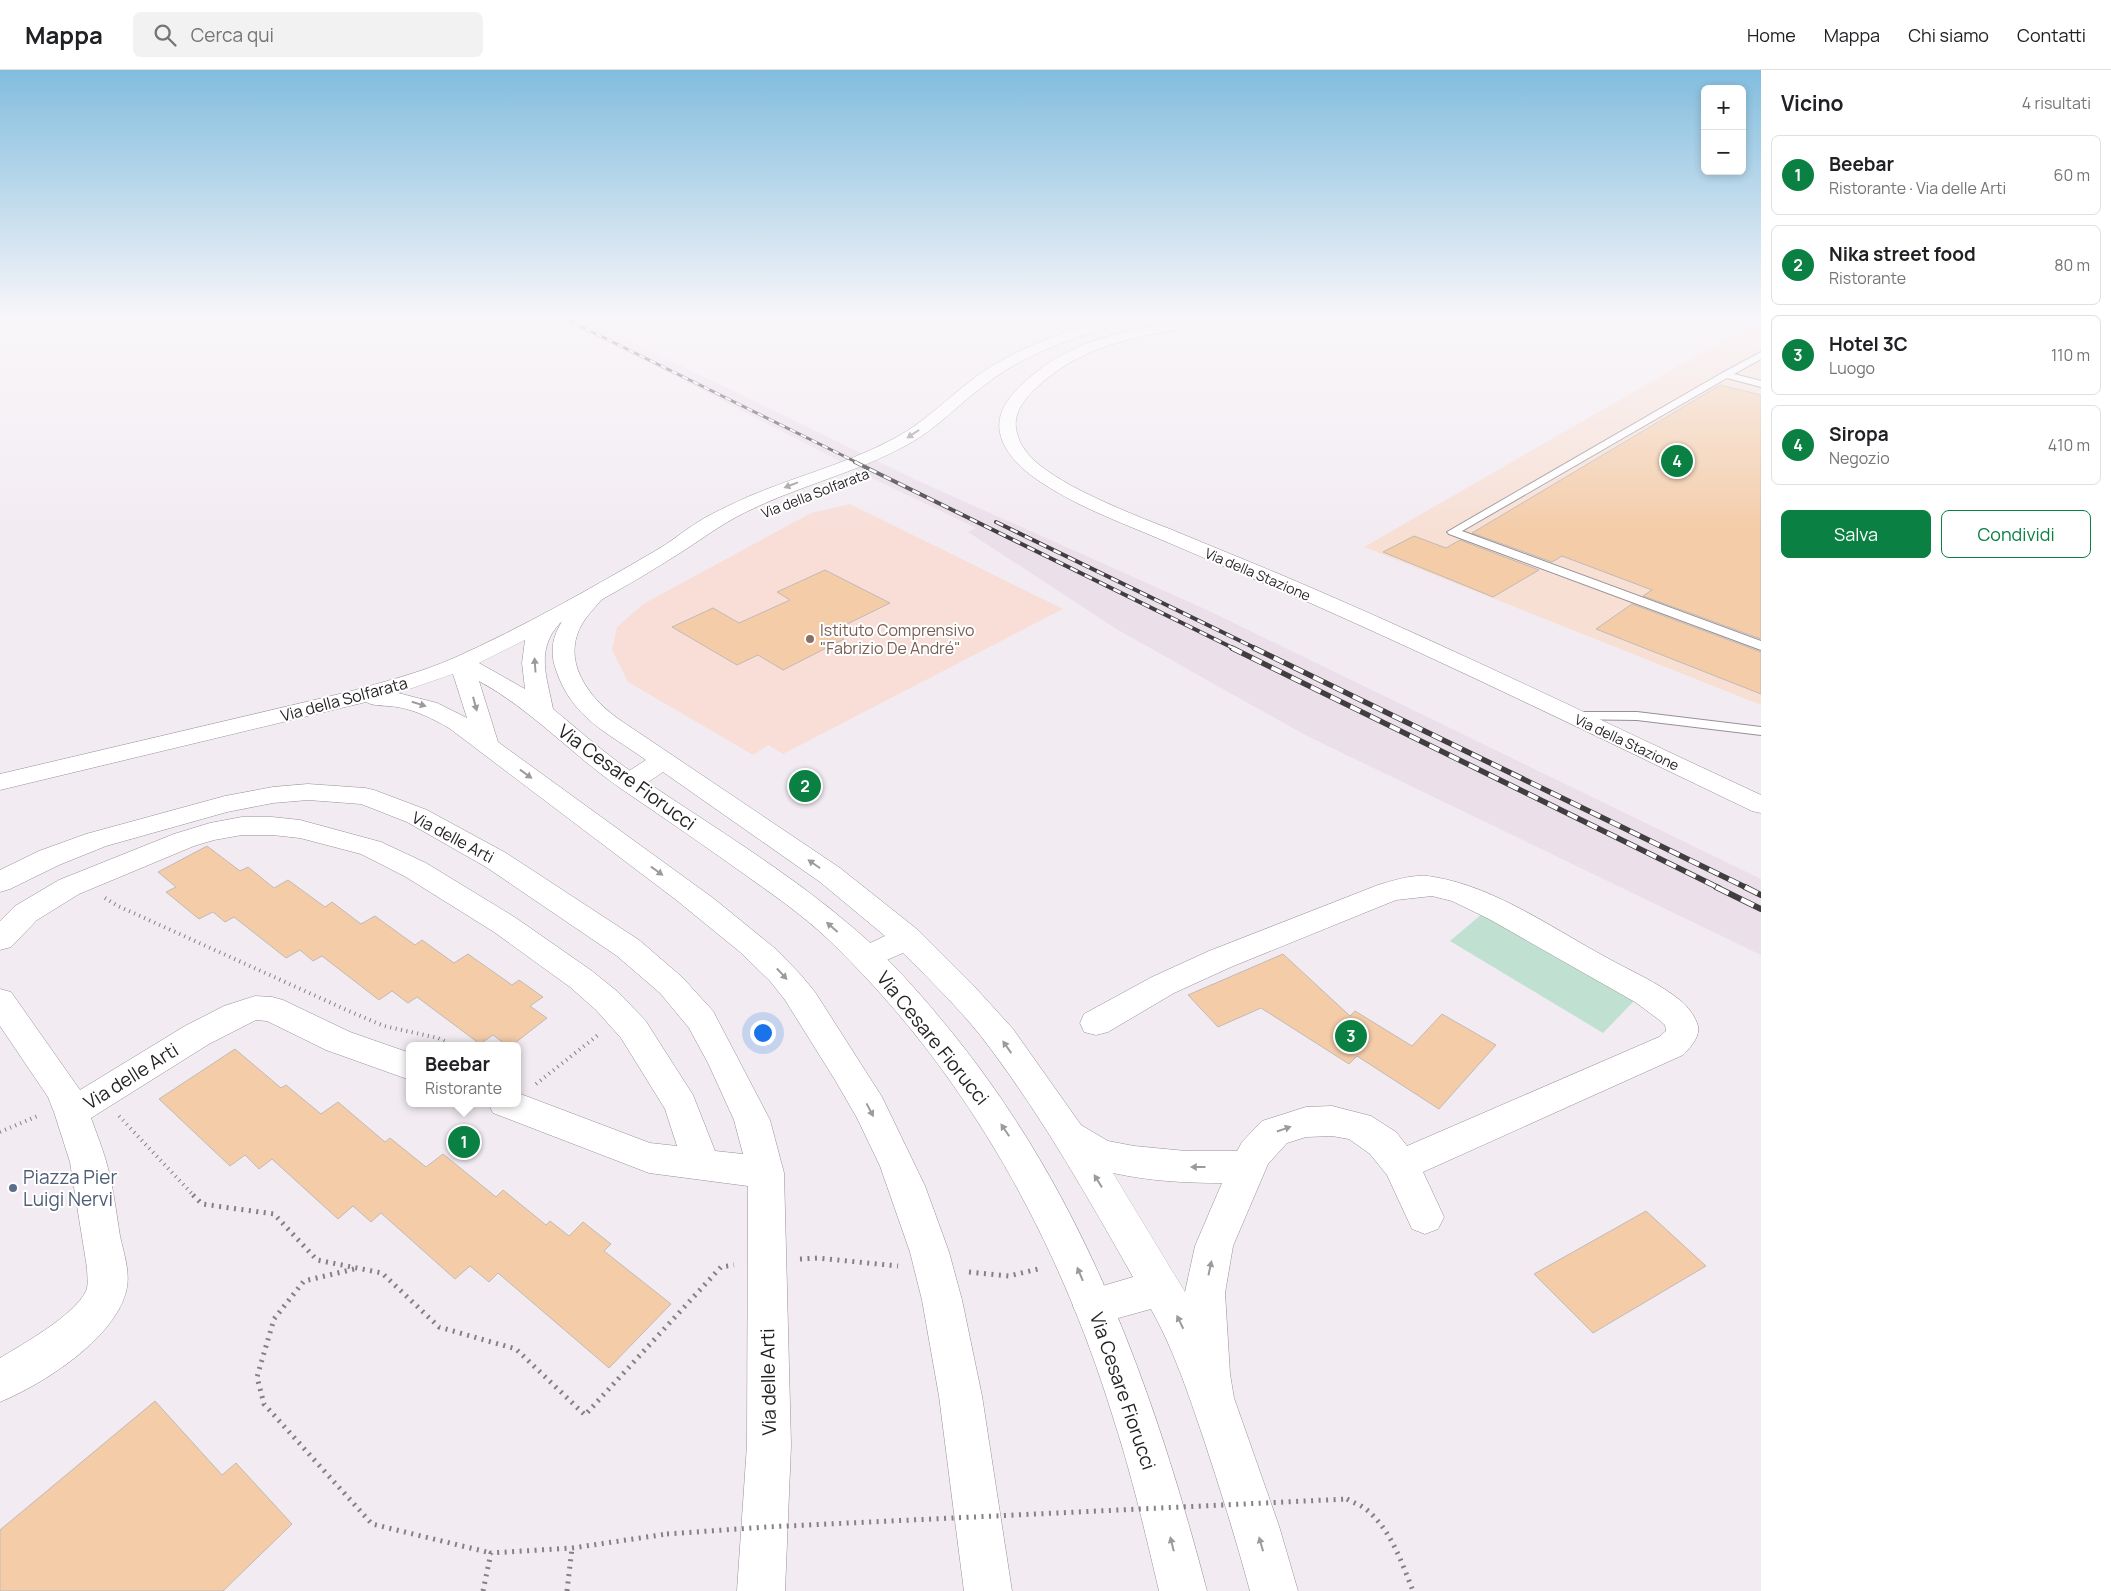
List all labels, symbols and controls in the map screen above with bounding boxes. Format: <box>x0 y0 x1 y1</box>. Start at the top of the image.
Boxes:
search box <box>133 12 483 57</box>
text: Mappa <box>25 18 103 51</box>
icon: search <box>151 21 179 49</box>
text: Cerca qui <box>191 22 274 48</box>
text: Home <box>1747 23 1796 47</box>
text: Mappa <box>1824 23 1880 47</box>
text: Chi siamo <box>1908 23 1989 47</box>
text: Contatti <box>2017 23 2086 47</box>
map controls <box>1701 85 1746 175</box>
button: + <box>1701 85 1746 130</box>
text: Vicino <box>1781 89 1844 117</box>
text: 4 risultati <box>2022 92 2091 114</box>
button: − <box>1701 130 1746 175</box>
text: Beebar <box>1829 151 1894 177</box>
text: 1 <box>1794 164 1802 186</box>
text: 60 m <box>2054 164 2090 186</box>
text: Ristorante · Via delle Arti <box>1829 177 2006 199</box>
text: Nika street food <box>1829 241 1976 267</box>
text: 2 <box>1793 254 1803 276</box>
text: 80 m <box>2054 254 2090 276</box>
text: Ristorante <box>1829 267 1906 289</box>
text: Hotel 3C <box>1829 331 1908 357</box>
text: 3 <box>1793 344 1803 366</box>
text: 110 m <box>2051 344 2090 366</box>
text: Luogo <box>1829 357 1875 379</box>
text: Siropa <box>1829 421 1889 447</box>
one-way arrow <box>906 429 919 439</box>
text: 4 <box>1793 434 1803 456</box>
text: 410 m <box>2048 434 2090 456</box>
pin: 4 <box>1661 442 1693 480</box>
text: Negozio <box>1829 447 1890 469</box>
street label: Via della Solfarata <box>758 464 872 522</box>
one-way arrow <box>783 481 798 489</box>
button: Salva <box>1781 510 1931 558</box>
button: Condividi <box>1941 510 2091 558</box>
street label: Via della Stazione <box>1202 543 1314 605</box>
place label: Istituto Comprensivo "Fabrizio De André" <box>820 619 975 659</box>
marker: Istituto Comprensivo "Fabrizio De André" <box>804 633 816 645</box>
one-way arrow <box>531 657 539 673</box>
street label: Via della Solfarata <box>278 671 410 727</box>
one-way arrow <box>472 696 480 711</box>
one-way arrow <box>412 700 427 708</box>
street label: Via della Stazione <box>1572 710 1682 774</box>
street label: Via Cesare Fiorucci <box>553 718 701 836</box>
pin: 2 <box>789 767 821 805</box>
one-way arrow <box>519 769 533 779</box>
street label: Via delle Arti <box>408 806 498 868</box>
one-way arrow <box>807 859 820 869</box>
one-way arrow <box>650 866 664 876</box>
one-way arrow <box>827 921 839 933</box>
street label: Via Cesare Fiorucci <box>871 966 995 1110</box>
one-way arrow <box>776 968 788 980</box>
pin: 3 <box>1335 1017 1367 1055</box>
your location <box>750 1020 776 1046</box>
street label: Via delle Arti <box>79 1037 183 1115</box>
one-way arrow <box>1002 1040 1012 1054</box>
popup <box>406 1042 521 1107</box>
text: Beebar <box>425 1051 490 1077</box>
text: Ristorante <box>425 1077 502 1099</box>
one-way arrow <box>866 1103 874 1117</box>
pin: 1 <box>448 1123 480 1161</box>
one-way arrow <box>1000 1124 1009 1137</box>
one-way arrow <box>1277 1125 1292 1132</box>
one-way arrow <box>1190 1163 1206 1171</box>
place label: Piazza Pier Luigi Nervi <box>23 1164 117 1212</box>
one-way arrow <box>1093 1175 1103 1188</box>
marker: Piazza Pier Luigi Nervi <box>7 1182 19 1194</box>
one-way arrow <box>1207 1259 1215 1275</box>
one-way arrow <box>1075 1267 1083 1281</box>
street label: Via Cesare Fiorucci <box>1084 1309 1162 1473</box>
one-way arrow <box>1176 1315 1184 1329</box>
street label: Via delle Arti <box>754 1328 782 1436</box>
one-way arrow <box>1167 1536 1175 1551</box>
one-way arrow <box>1257 1536 1265 1551</box>

